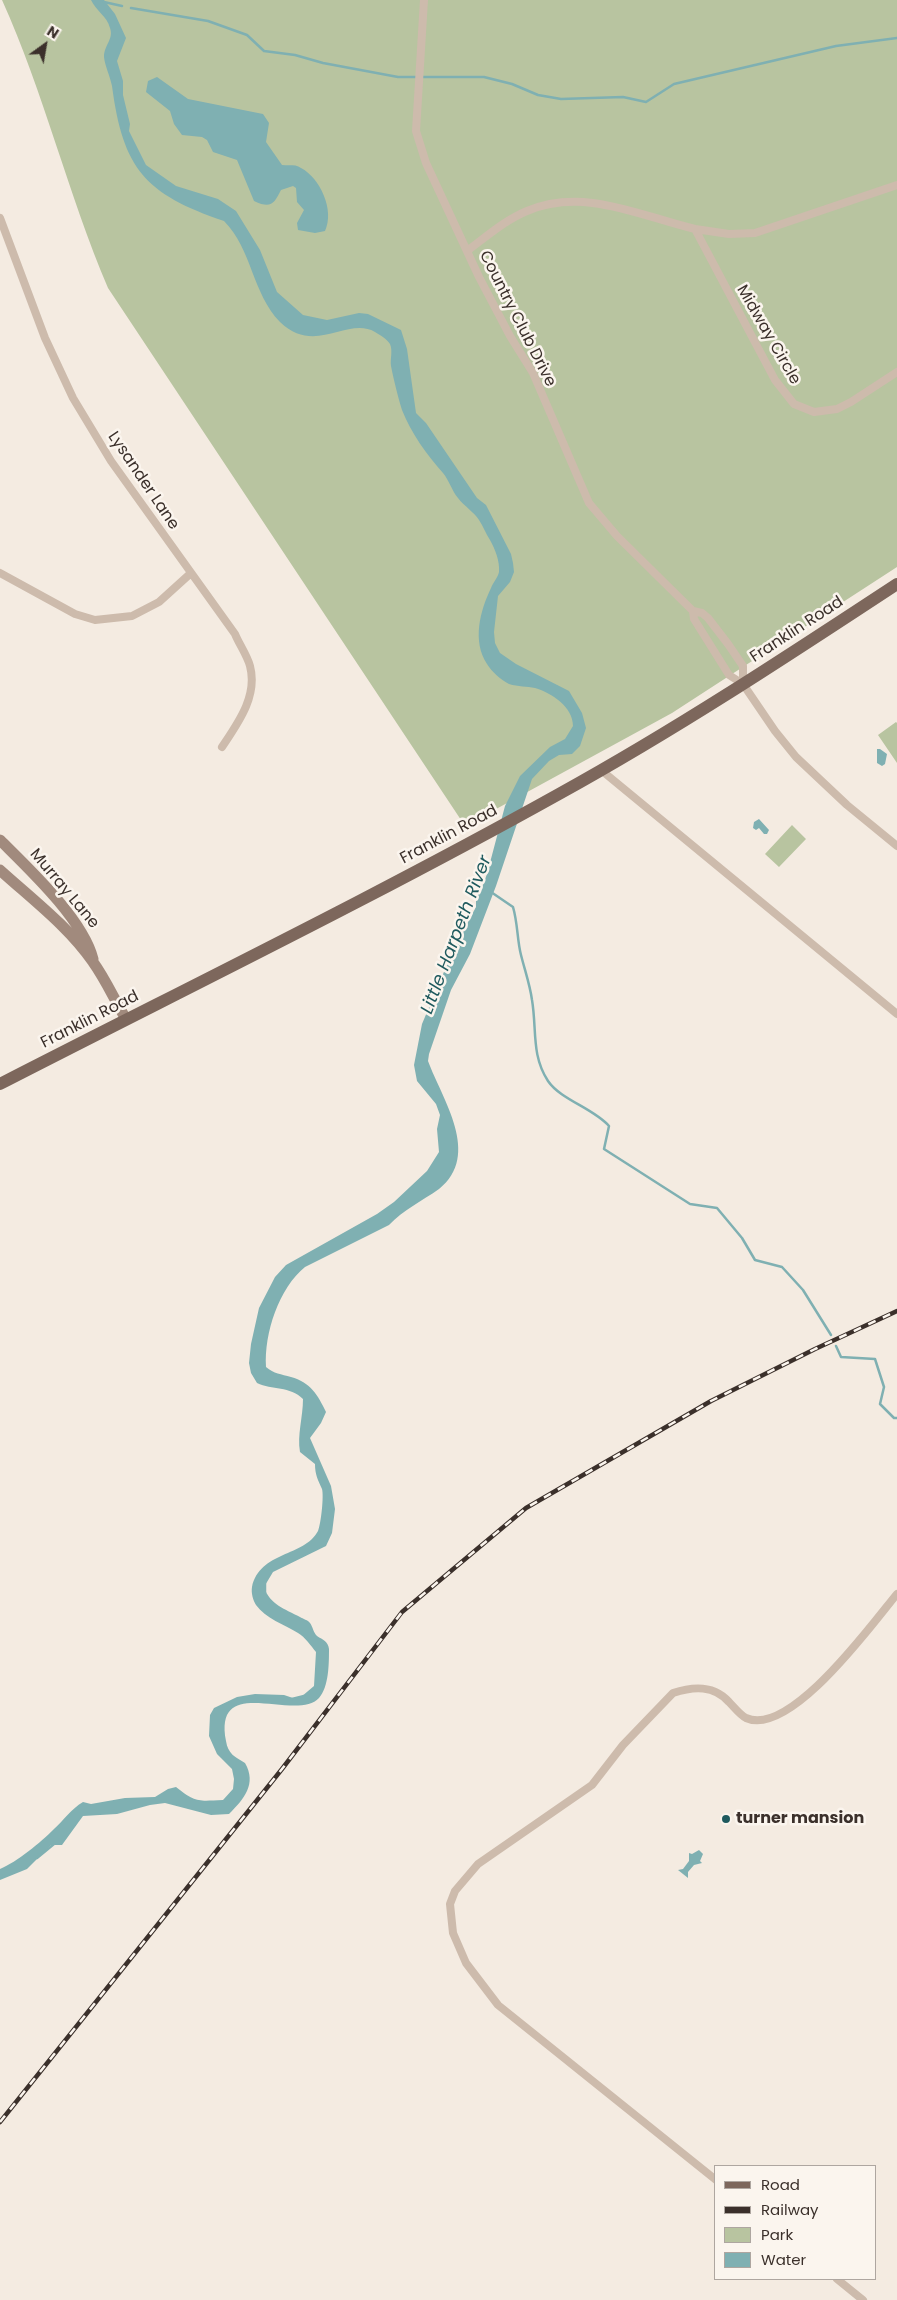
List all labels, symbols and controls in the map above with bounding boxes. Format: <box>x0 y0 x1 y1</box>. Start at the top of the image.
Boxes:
north arrow <box>20 20 70 70</box>
text: N <box>43 21 63 44</box>
street label: Country Club Drive <box>474 248 560 390</box>
street label: Midway Circle <box>732 282 804 388</box>
street label: Lysander Lane <box>103 428 183 534</box>
street label: Franklin Road <box>747 593 847 667</box>
street label: Franklin Road <box>397 801 501 869</box>
street label: Murray Lane <box>25 845 103 933</box>
water label: Little Harpeth River <box>417 853 497 1017</box>
street label: Franklin Road <box>38 987 142 1053</box>
place label: turner mansion <box>736 1809 864 1829</box>
marker: turner mansion <box>720 1813 732 1825</box>
legend <box>714 2165 877 2280</box>
text: Road <box>761 2174 800 2195</box>
text: Railway <box>761 2199 819 2220</box>
text: Park <box>761 2224 793 2245</box>
text: Water <box>761 2249 806 2270</box>

